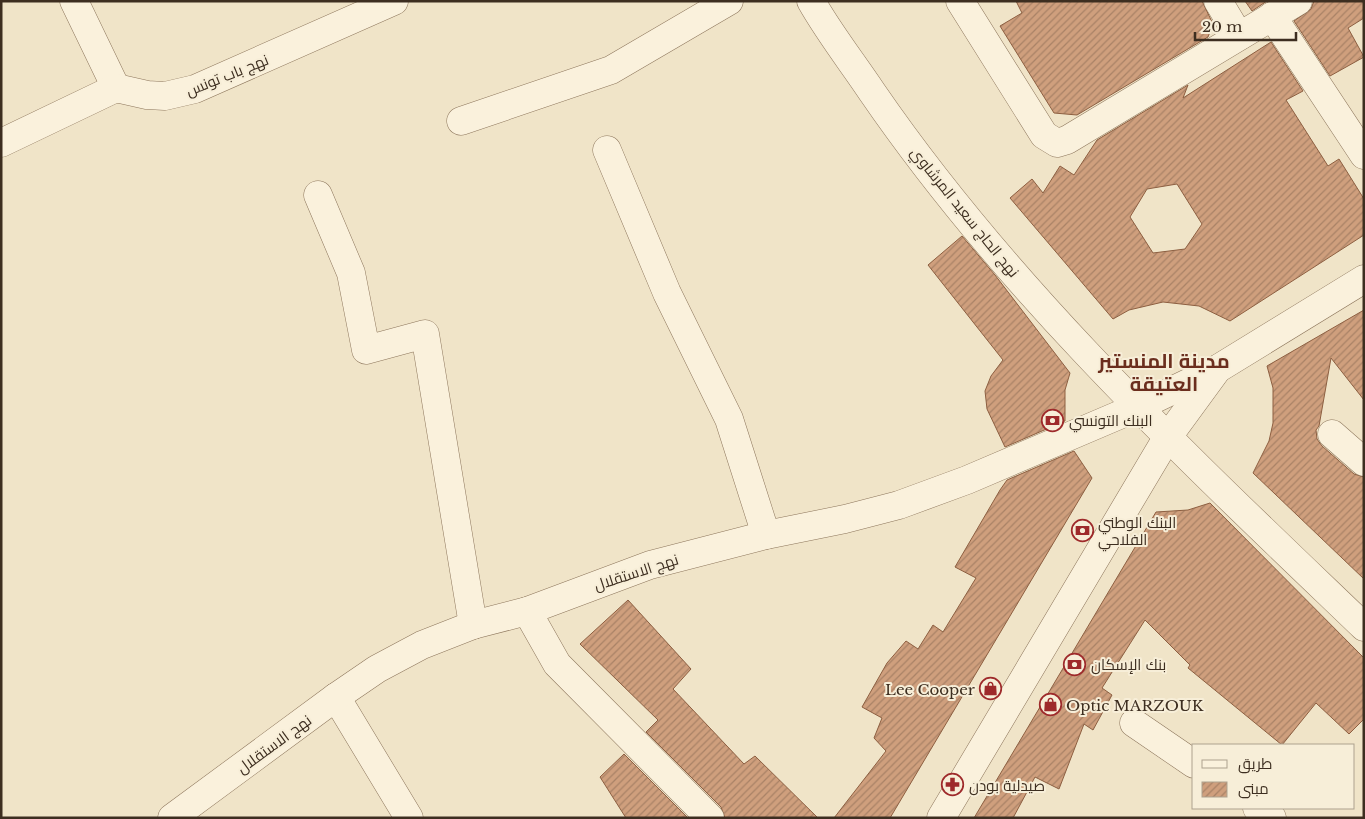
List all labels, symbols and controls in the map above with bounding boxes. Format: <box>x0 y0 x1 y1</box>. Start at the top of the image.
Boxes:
scale bar <box>1195 10 1296 42</box>
text: 20 m <box>1202 17 1242 36</box>
street label: نهج باب تونس <box>183 50 272 102</box>
street label: نهج الحاج سعيد المرشاوي <box>904 143 1023 283</box>
district label: مدينة المنستير العتيقة <box>1097 349 1230 396</box>
bank icon: البنك التونسي <box>1041 408 1065 432</box>
place label: البنك التونسي <box>1069 411 1153 433</box>
place label: البنك الوطني الفلاحي <box>1098 513 1176 552</box>
bank icon: البنك الوطني الفلاحي <box>1070 519 1094 543</box>
street label: نهج الاستقلال <box>591 549 681 597</box>
bank icon: بنك الإسكان <box>1063 652 1087 676</box>
place label: بنك الإسكان <box>1091 655 1166 675</box>
shop icon: Lee Cooper <box>979 677 1003 701</box>
place label: Lee Cooper <box>885 680 976 699</box>
shop icon: Optic MARZOUK <box>1038 693 1062 717</box>
place label: Optic MARZOUK <box>1066 696 1204 715</box>
street label: نهج الاستقلال <box>233 711 316 779</box>
legend <box>1192 744 1355 809</box>
text: طريق <box>1238 754 1272 774</box>
pharmacy icon: صيدلية بودن <box>941 773 965 797</box>
place label: صيدلية بودن <box>969 776 1045 796</box>
text: مبنى <box>1238 779 1269 799</box>

